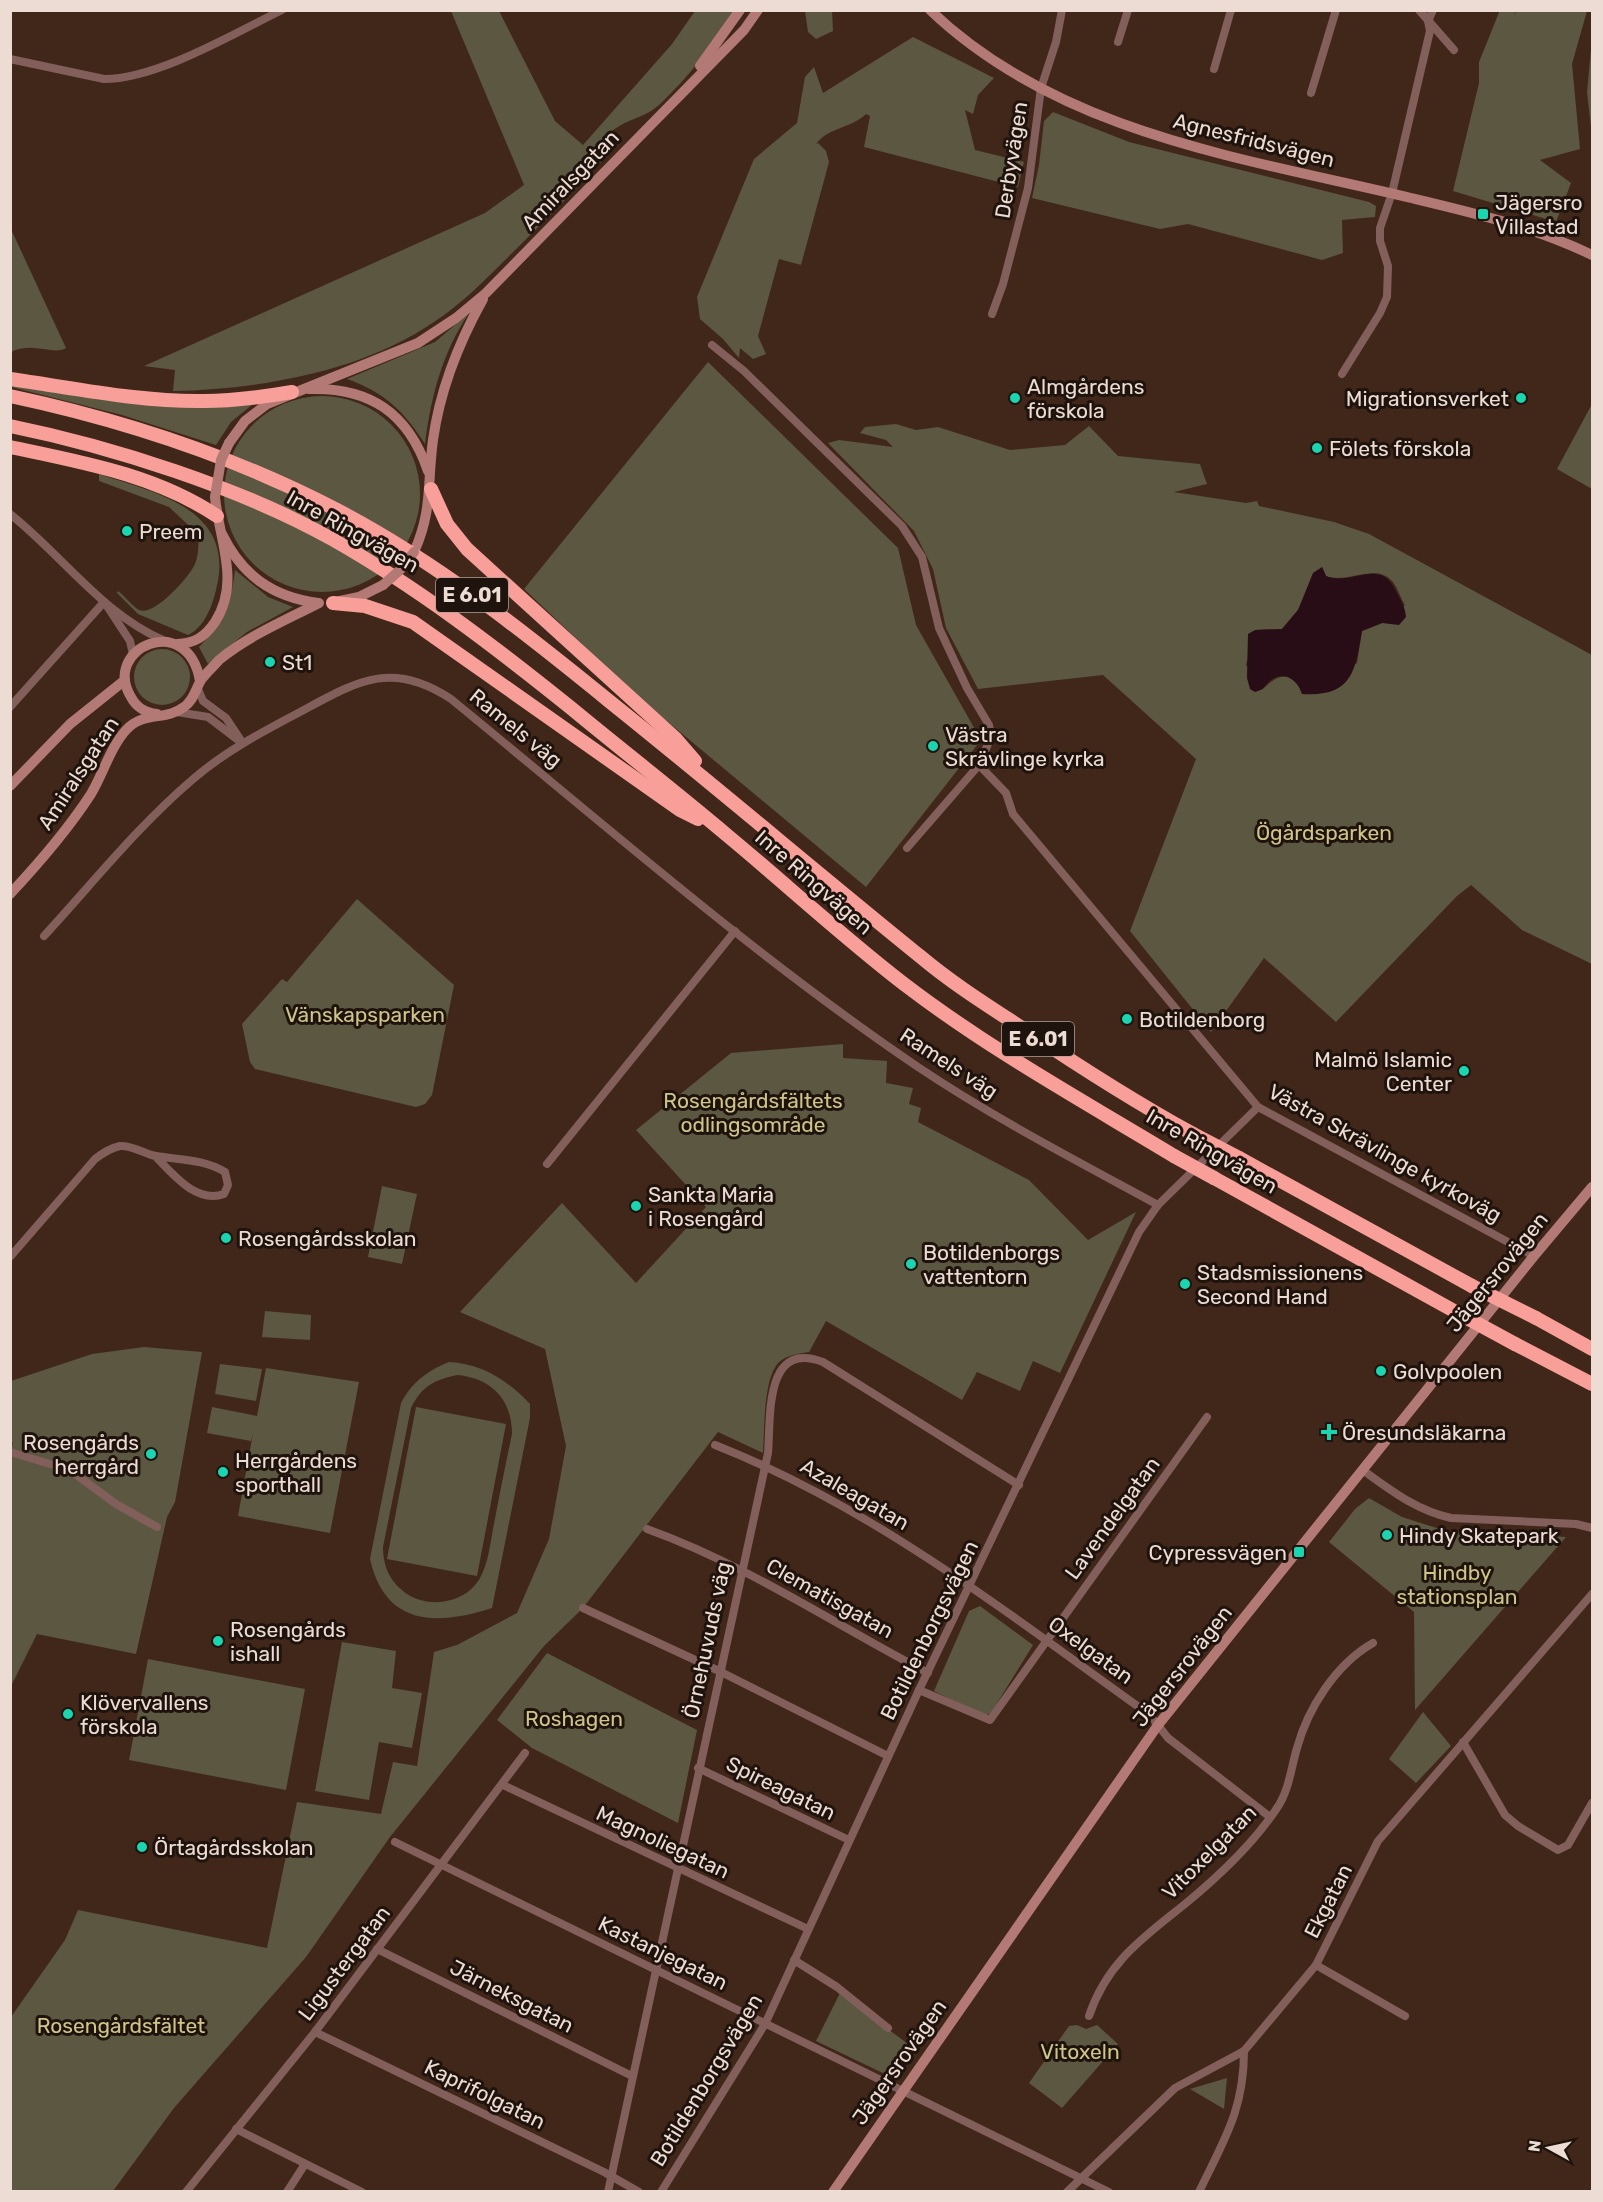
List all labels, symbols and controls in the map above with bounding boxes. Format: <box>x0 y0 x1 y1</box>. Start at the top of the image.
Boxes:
street label: Derbyvägen <box>989 100 1033 220</box>
street label: Agnesfridsvägen <box>1171 108 1337 172</box>
street label: Amiralsgatan <box>516 125 624 235</box>
place label: Jägersro Villastad <box>1495 190 1583 239</box>
marker: Jägersro Villastad <box>1476 207 1490 221</box>
place label: Almgårdens förskola <box>1027 374 1144 423</box>
place label: Migrationsverket <box>1346 386 1509 411</box>
marker: Almgårdens förskola <box>1008 391 1022 405</box>
marker: Migrationsverket <box>1514 391 1528 405</box>
place label: Fölets förskola <box>1329 436 1471 461</box>
marker: Fölets förskola <box>1310 441 1324 455</box>
street label: Inre Ringvägen <box>283 484 423 578</box>
place label: Preem <box>139 519 202 544</box>
marker: Preem <box>120 524 134 538</box>
road number: E 6.01 <box>436 578 508 612</box>
place label: St1 <box>282 650 312 675</box>
marker: St1 <box>263 655 277 669</box>
street label: Ramels väg <box>465 683 567 773</box>
street label: Amiralsgatan <box>32 712 124 834</box>
place label: Västra Skrävlinge kyrka <box>945 722 1105 771</box>
marker: Västra Skrävlinge kyrka <box>926 739 940 753</box>
park label: Ögårdsparken <box>1256 820 1392 845</box>
street label: Inre Ringvägen <box>750 824 878 940</box>
park label: Vänskapsparken <box>285 1002 445 1027</box>
place label: Botildenborg <box>1139 1007 1265 1032</box>
marker: Botildenborg <box>1120 1012 1134 1026</box>
street label: Ramels väg <box>895 1022 1003 1104</box>
road number: E 6.01 <box>1002 1022 1074 1056</box>
place label: Malmö Islamic Center <box>1314 1047 1452 1096</box>
marker: Malmö Islamic Center <box>1457 1064 1471 1078</box>
street label: Västra Skrävlinge kyrkoväg <box>1264 1078 1506 1228</box>
park label: Rosengårdsfältets odlingsområde <box>663 1088 843 1137</box>
street label: Inre Ringvägen <box>1142 1103 1282 1199</box>
place label: Sankta Maria i Rosengård <box>648 1182 774 1231</box>
marker: Sankta Maria i Rosengård <box>629 1199 643 1213</box>
street label: Jägersrovägen <box>1441 1207 1553 1337</box>
place label: Rosengårdsskolan <box>238 1226 416 1251</box>
marker: Rosengårdsskolan <box>219 1231 233 1245</box>
place label: Botildenborgs vattentorn <box>923 1240 1060 1289</box>
marker: Botildenborgs vattentorn <box>904 1257 918 1271</box>
place label: Stadsmissionens Second Hand <box>1197 1260 1363 1309</box>
marker: Stadsmissionens Second Hand <box>1178 1277 1192 1291</box>
place label: Golvpoolen <box>1393 1359 1502 1384</box>
marker: Golvpoolen <box>1374 1364 1388 1378</box>
place label: Öresundsläkarna <box>1342 1420 1506 1445</box>
marker: Öresundsläkarna <box>1320 1423 1338 1441</box>
place label: Rosengårds herrgård <box>23 1430 139 1479</box>
marker: Rosengårds herrgård <box>144 1447 158 1461</box>
place label: Herrgårdens sporthall <box>235 1448 357 1497</box>
street label: Lavendelgatan <box>1059 1452 1165 1584</box>
street label: Azaleagatan <box>796 1453 914 1535</box>
marker: Herrgårdens sporthall <box>216 1465 230 1479</box>
place label: Hindy Skatepark <box>1399 1523 1559 1548</box>
marker: Hindy Skatepark <box>1380 1528 1394 1542</box>
street label: Botildenborgsvägen <box>875 1536 983 1724</box>
place label: Cypressvägen <box>1148 1540 1287 1565</box>
marker: Cypressvägen <box>1292 1545 1306 1559</box>
street label: Clematisgatan <box>762 1553 898 1643</box>
street label: Örnehuvuds väg <box>678 1559 736 1721</box>
park label: Hindby stationsplan <box>1396 1560 1518 1609</box>
street label: Jägersrovägen <box>1127 1600 1237 1732</box>
street label: Oxelgatan <box>1044 1611 1138 1689</box>
place label: Rosengårds ishall <box>230 1617 346 1666</box>
marker: Rosengårds ishall <box>211 1634 225 1648</box>
place label: Klövervallens förskola <box>80 1690 209 1739</box>
park label: Roshagen <box>525 1706 623 1731</box>
marker: Klövervallens förskola <box>61 1707 75 1721</box>
street label: Spireagatan <box>722 1751 840 1825</box>
street label: Magnoliegatan <box>592 1800 734 1884</box>
street label: Vitoxelgatan <box>1157 1800 1261 1904</box>
place label: Örtagårdsskolan <box>154 1835 314 1860</box>
marker: Örtagårdsskolan <box>135 1840 149 1854</box>
street label: Ekgatan <box>1299 1860 1357 1942</box>
street label: Ligustergatan <box>293 1901 395 2025</box>
street label: Kastanjegatan <box>594 1911 732 1995</box>
street label: Järneksgatan <box>446 1954 578 2038</box>
street label: Botildenborgsvägen <box>645 1989 767 2171</box>
street label: Jägersrovägen <box>847 1995 951 2129</box>
park label: Rosengårdsfältet <box>37 2013 205 2038</box>
park label: Vitoxeln <box>1040 2039 1120 2064</box>
street label: Kaprifolgatan <box>421 2054 549 2134</box>
north arrow <box>1519 2118 1579 2178</box>
text: N <box>1524 2139 1545 2153</box>

